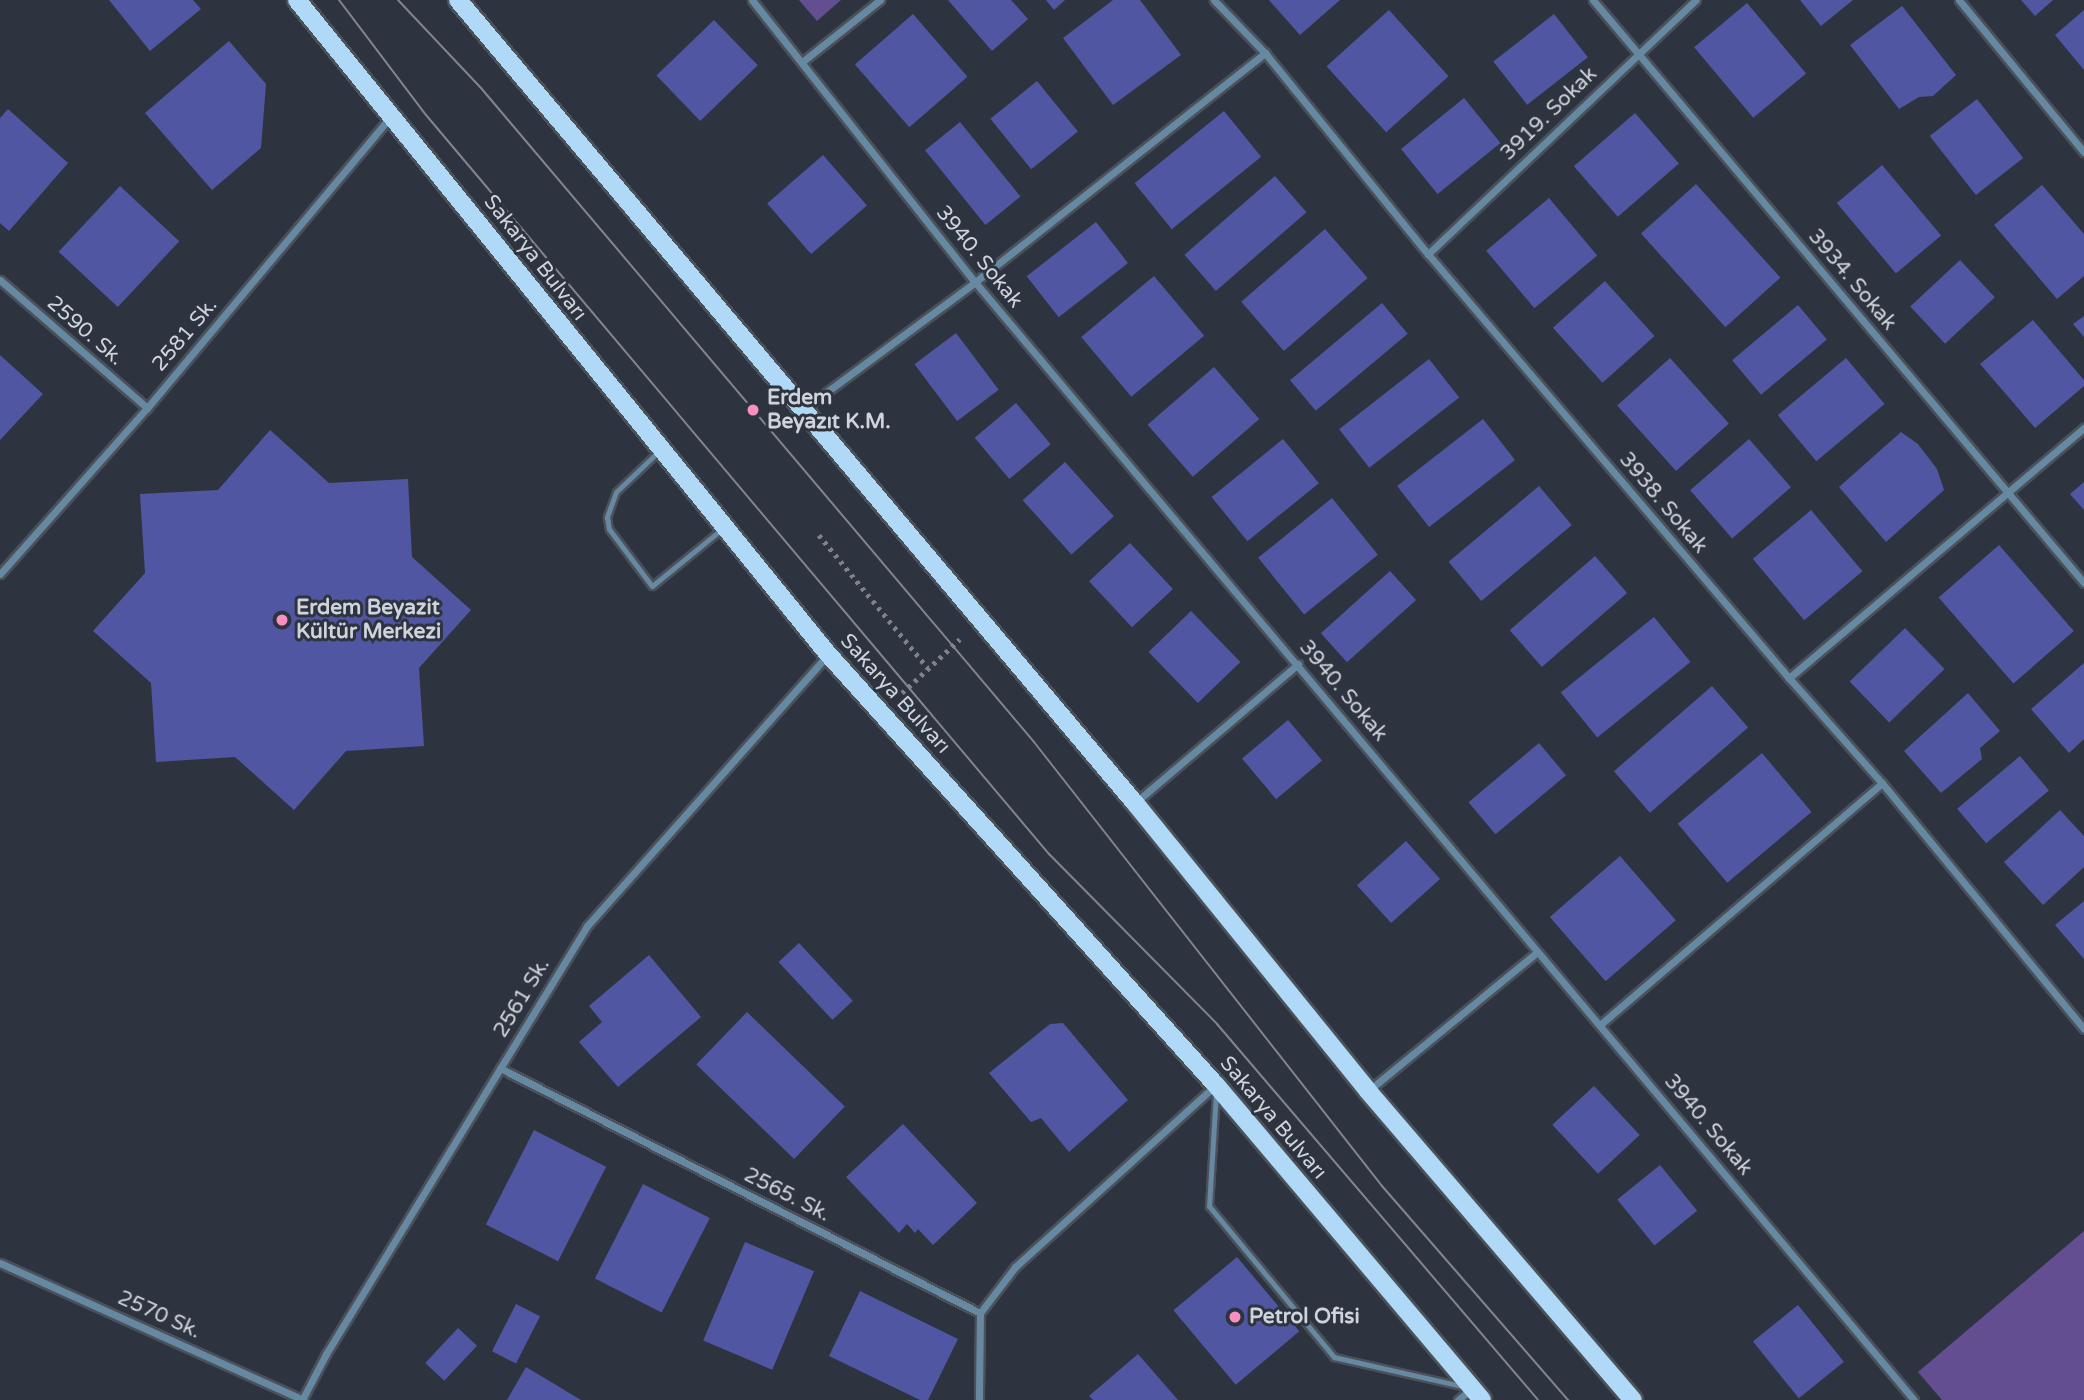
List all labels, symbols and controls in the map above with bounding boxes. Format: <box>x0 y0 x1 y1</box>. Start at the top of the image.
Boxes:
street label: 3919. Sokak <box>1496 62 1602 166</box>
street label: Sakarya Bulvarı <box>478 190 592 326</box>
street label: 3940. Sokak <box>930 201 1028 313</box>
street label: 3934. Sokak <box>1803 224 1901 336</box>
street label: 2590. Sk. <box>42 291 128 371</box>
street label: 2581 Sk. <box>147 293 223 377</box>
place label: Erdem Beyazıt K.M. <box>767 385 891 435</box>
marker: Erdem Beyazıt K.M. <box>745 402 761 418</box>
street label: 3938. Sokak <box>1614 447 1712 559</box>
place label: Erdem Beyazit Kültür Merkezi <box>296 595 441 645</box>
marker: Erdem Beyazit Kültür Merkezi <box>274 612 290 628</box>
street label: Sakarya Bulvarı <box>835 629 955 759</box>
street label: 3940. Sokak <box>1294 635 1392 747</box>
street label: 2561 Sk. <box>489 954 555 1042</box>
street label: Sakarya Bulvarı <box>1214 1051 1332 1185</box>
street label: 3940. Sokak <box>1659 1069 1757 1181</box>
street label: 2565. Sk. <box>740 1163 834 1227</box>
street label: 2570 Sk. <box>114 1286 204 1344</box>
place label: Petrol Ofisi <box>1249 1304 1360 1330</box>
marker: Petrol Ofisi <box>1227 1309 1243 1325</box>

